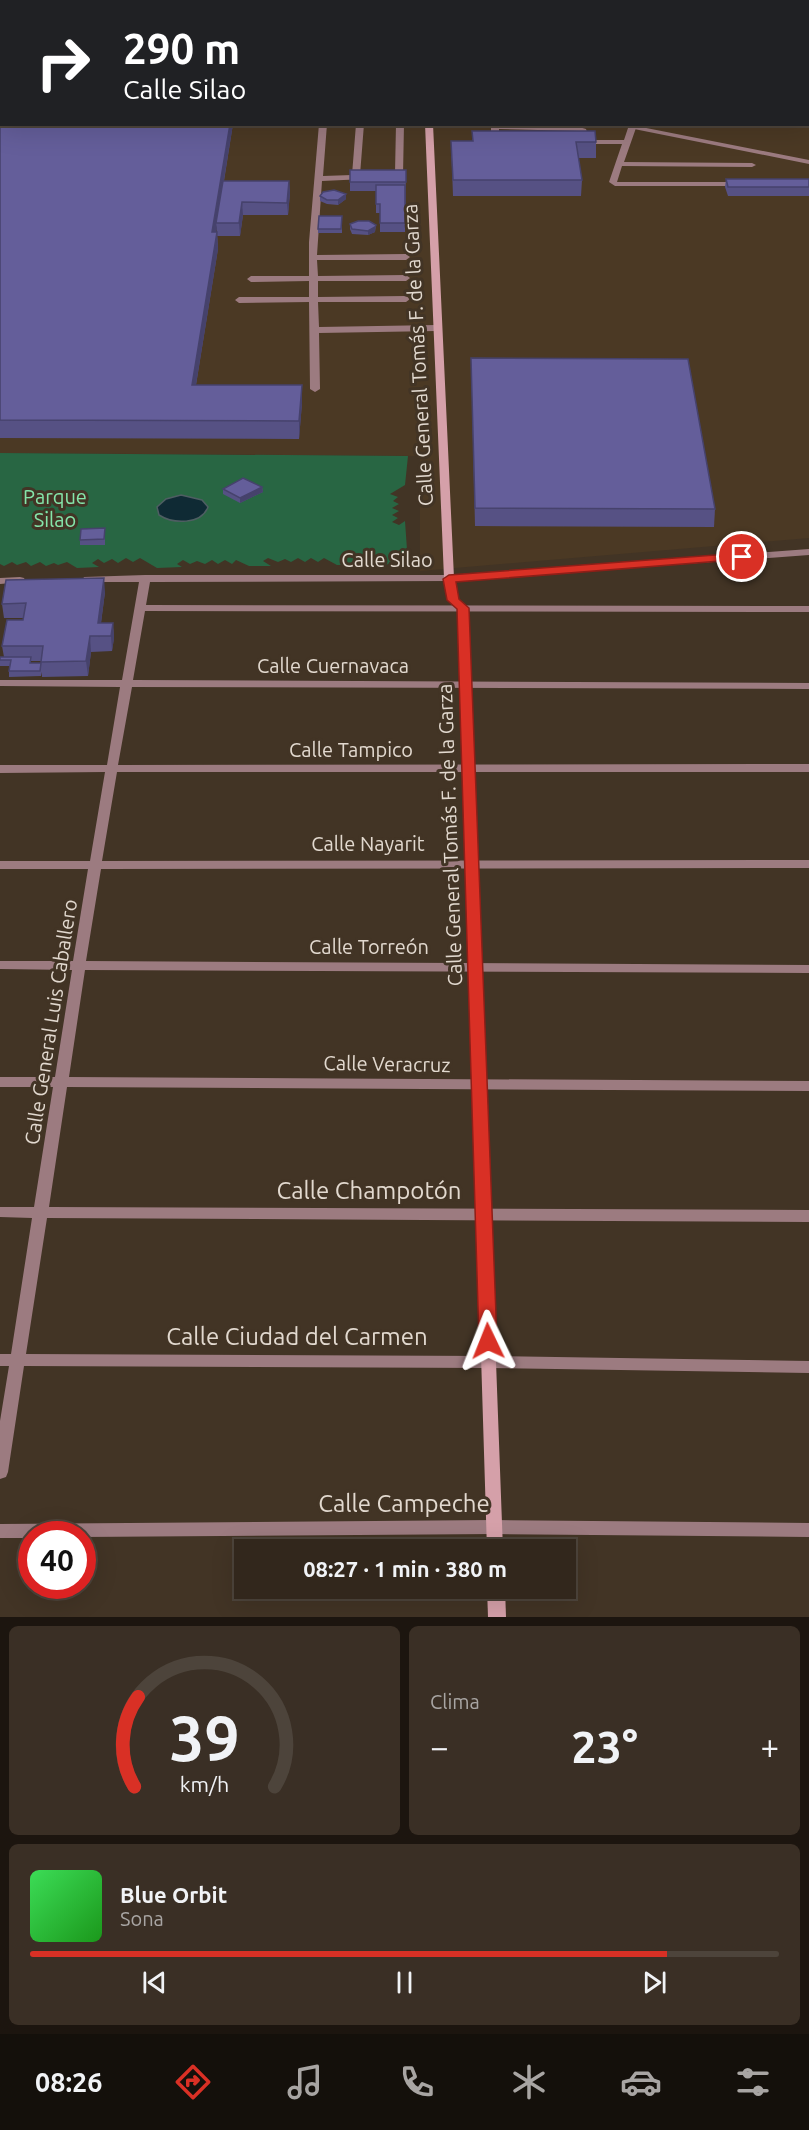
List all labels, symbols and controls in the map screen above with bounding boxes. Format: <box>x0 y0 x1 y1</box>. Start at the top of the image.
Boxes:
icon: right <box>24 24 102 102</box>
text: 290 m <box>123 25 240 72</box>
text: Calle Silao <box>123 74 246 104</box>
street label: Calle General Tomás F. de la Garza <box>398 203 437 507</box>
park label: Parque Silao <box>23 485 87 531</box>
pin <box>716 531 767 582</box>
icon: arrive <box>725 540 758 573</box>
street label: Calle Silao <box>341 548 433 571</box>
street label: Calle Cuernavaca <box>257 654 409 677</box>
street label: Calle General Tomás F. de la Garza <box>433 683 466 987</box>
street label: Calle Tampico <box>289 738 413 761</box>
street label: Calle Nayarit <box>311 832 425 855</box>
street label: Calle General Luis Caballero <box>20 898 81 1146</box>
street label: Calle Torreón <box>309 935 429 958</box>
street label: Calle Veracruz <box>323 1051 451 1076</box>
street label: Calle Champotón <box>276 1177 462 1204</box>
position arrow <box>456 1309 520 1373</box>
street label: Calle Ciudad del Carmen <box>166 1323 428 1350</box>
street label: Calle Campeche <box>318 1490 490 1517</box>
speed limit sign: 40 <box>18 1521 96 1599</box>
text: 08:27 · 1 min · 380 m <box>303 1556 507 1581</box>
text: Clima <box>430 1690 480 1713</box>
text: 39 <box>169 1703 240 1773</box>
text: 23° <box>571 1721 638 1772</box>
text: − <box>430 1728 449 1765</box>
text: + <box>760 1728 779 1765</box>
text: km/h <box>180 1773 229 1797</box>
text: Blue Orbit <box>120 1882 227 1907</box>
text: Sona <box>120 1907 164 1930</box>
icon: previous <box>138 1966 171 1999</box>
icon: pause <box>388 1966 421 1999</box>
icon: next <box>638 1966 671 1999</box>
icon: directions <box>172 2061 214 2103</box>
icon: music <box>284 2061 326 2103</box>
icon: phone <box>396 2061 438 2103</box>
icon: climate <box>508 2061 550 2103</box>
icon: car <box>620 2061 662 2103</box>
icon: filters <box>732 2061 774 2103</box>
text: 08:26 <box>35 2067 103 2097</box>

